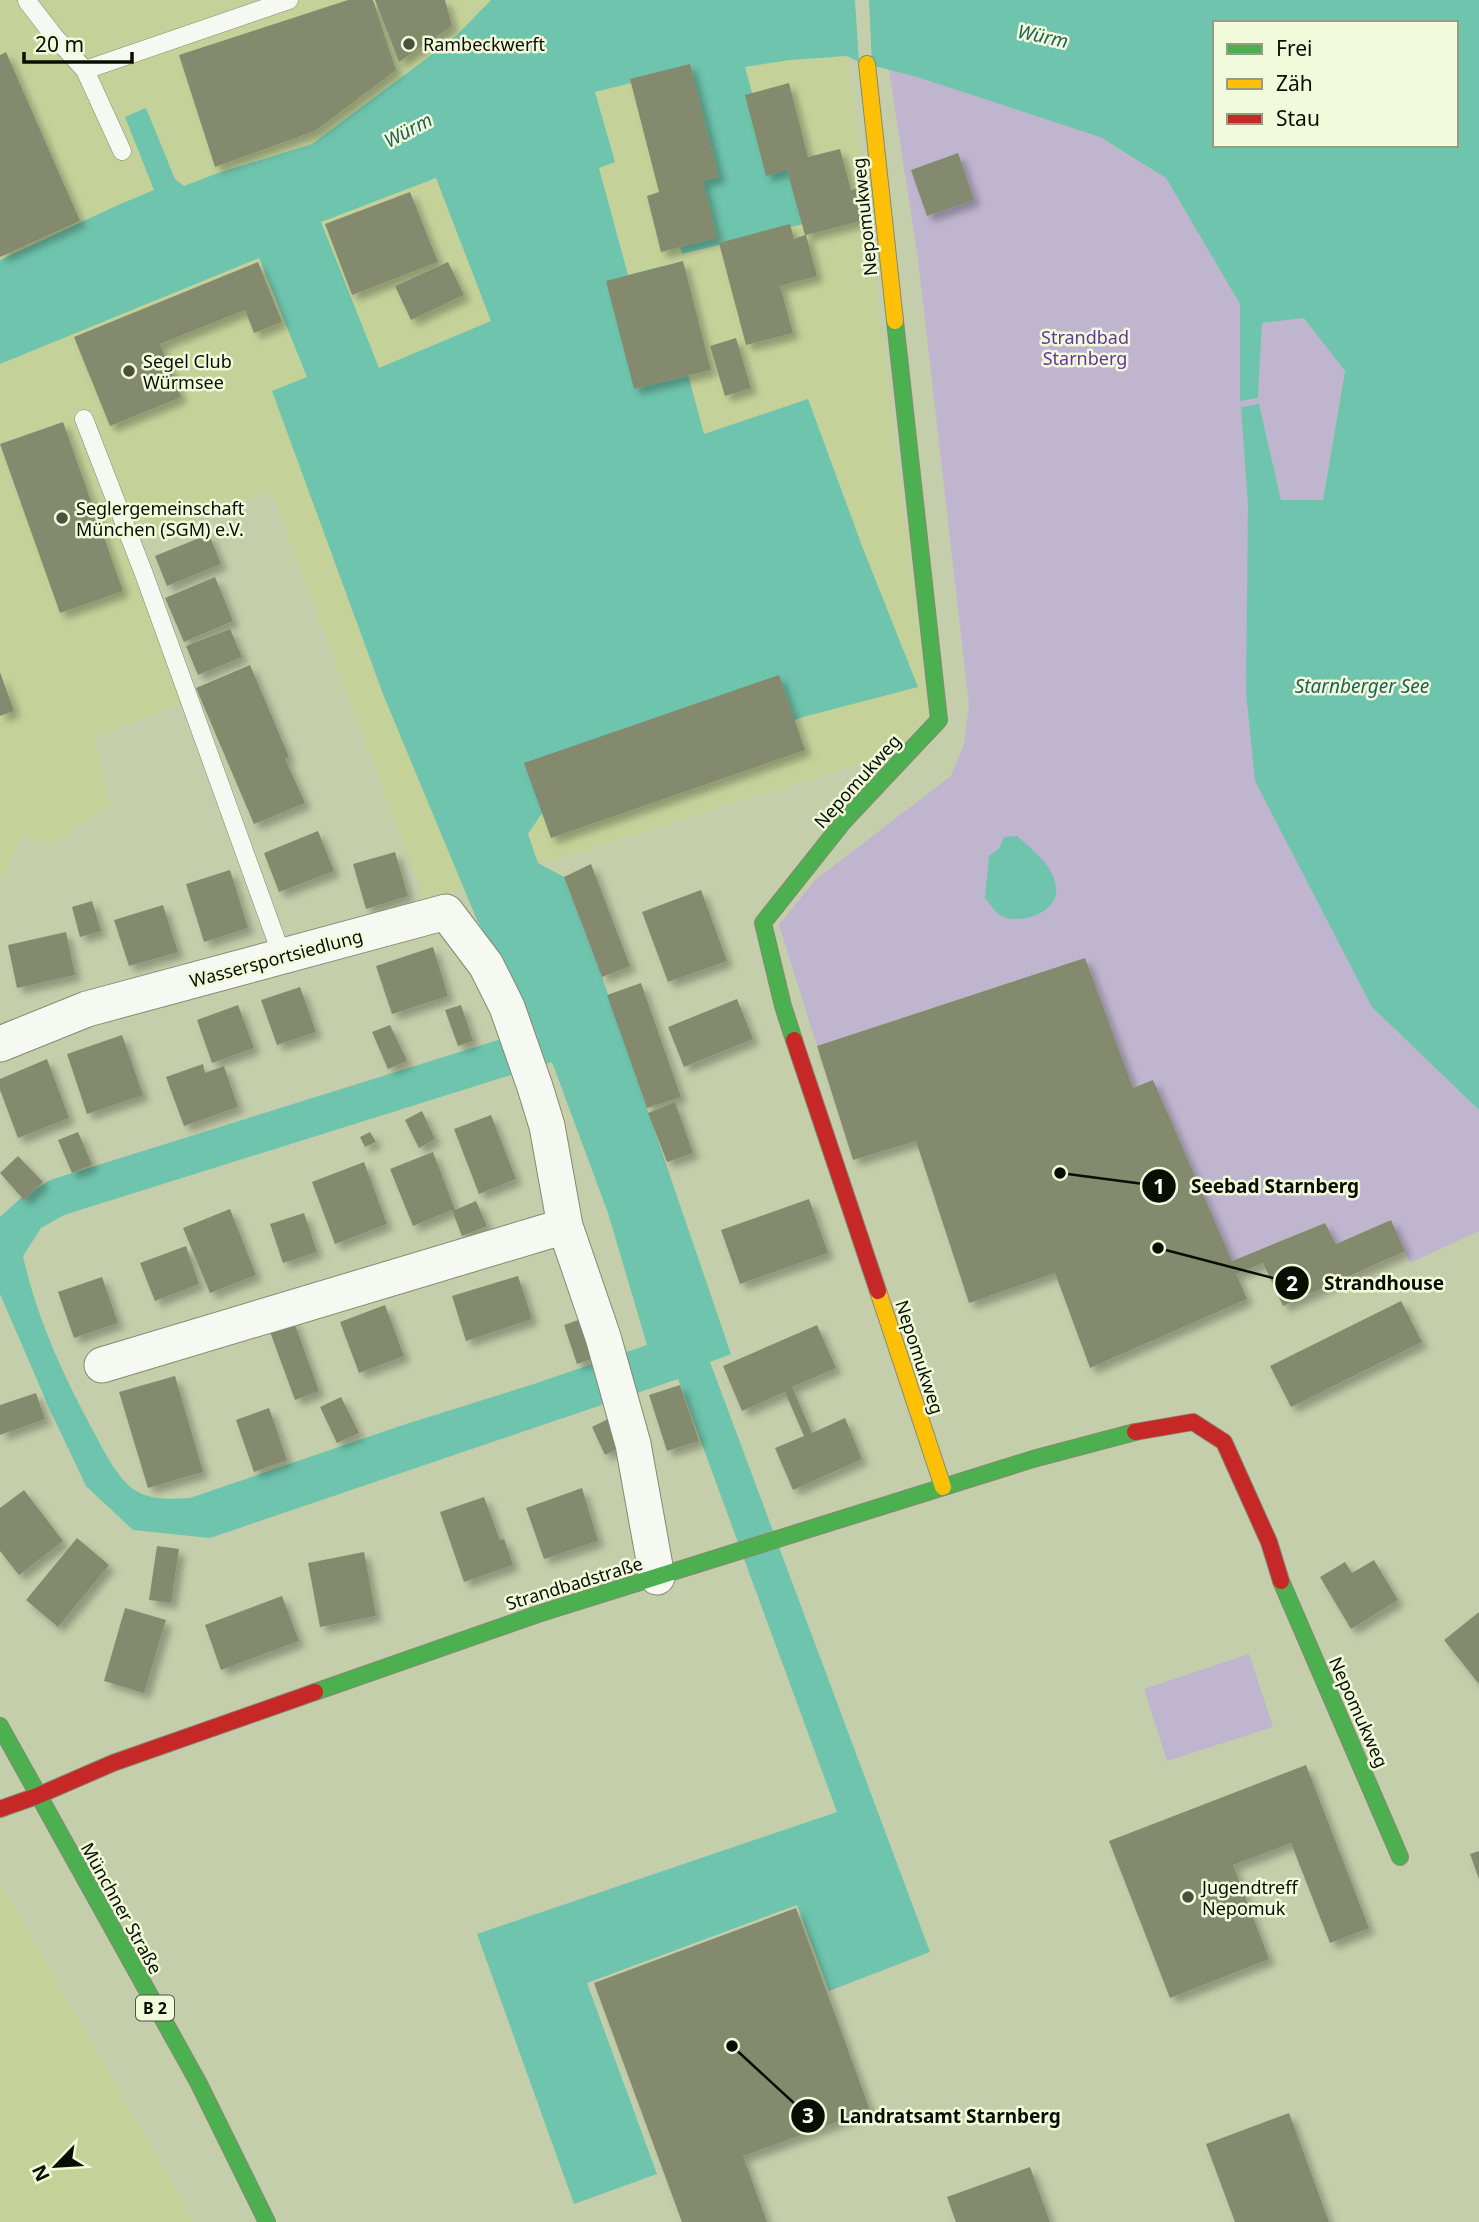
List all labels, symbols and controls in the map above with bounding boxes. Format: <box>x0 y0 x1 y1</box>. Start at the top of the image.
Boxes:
water label: Würm <box>1015 18 1071 54</box>
scale bar <box>24 21 133 65</box>
legend <box>1213 21 1458 147</box>
text: 20 m <box>35 30 84 58</box>
place label: Rambeckwerft <box>423 32 546 56</box>
text: Frei <box>1276 34 1312 62</box>
marker: Rambeckwerft <box>401 36 417 52</box>
text: Zäh <box>1276 69 1313 97</box>
text: Stau <box>1276 104 1320 132</box>
water label: Würm <box>379 106 437 154</box>
street label: Nepomukweg <box>846 157 882 277</box>
park label: Strandbad Starnberg <box>1041 325 1129 370</box>
place label: Segel Club Würmsee <box>143 349 232 394</box>
marker: Segel Club Würmsee <box>121 363 137 379</box>
place label: Seglergemeinschaft München (SGM) e.V. <box>76 496 245 541</box>
marker: Seglergemeinschaft München (SGM) e.V. <box>54 510 70 526</box>
water label: Starnberger See <box>1295 673 1429 699</box>
street label: Nepomukweg <box>808 729 906 833</box>
street label: Wassersportsiedlung <box>187 923 365 993</box>
callout: Seebad Starnberg <box>1142 1166 1373 1206</box>
text: 1 <box>1153 1172 1165 1200</box>
text: Seebad Starnberg <box>1191 1173 1359 1199</box>
callout: Strandhouse <box>1275 1263 1458 1303</box>
text: 2 <box>1286 1269 1298 1297</box>
text: Strandhouse <box>1324 1270 1444 1296</box>
street label: Nepomukweg <box>890 1297 950 1417</box>
street label: Strandbadstraße <box>503 1551 645 1615</box>
street label: Nepomukweg <box>1324 1653 1394 1771</box>
street label: Münchner Straße <box>76 1838 168 1978</box>
place label: Jugendtreff Nepomuk <box>1200 1875 1299 1920</box>
marker: Jugendtreff Nepomuk <box>1180 1889 1196 1905</box>
road number: B 2 <box>136 1996 174 2020</box>
callout: Landratsamt Starnberg <box>791 2096 1075 2136</box>
text: 3 <box>802 2101 814 2129</box>
text: Landratsamt Starnberg <box>839 2103 1061 2129</box>
north arrow <box>21 2131 91 2201</box>
text: N <box>26 2161 56 2186</box>

